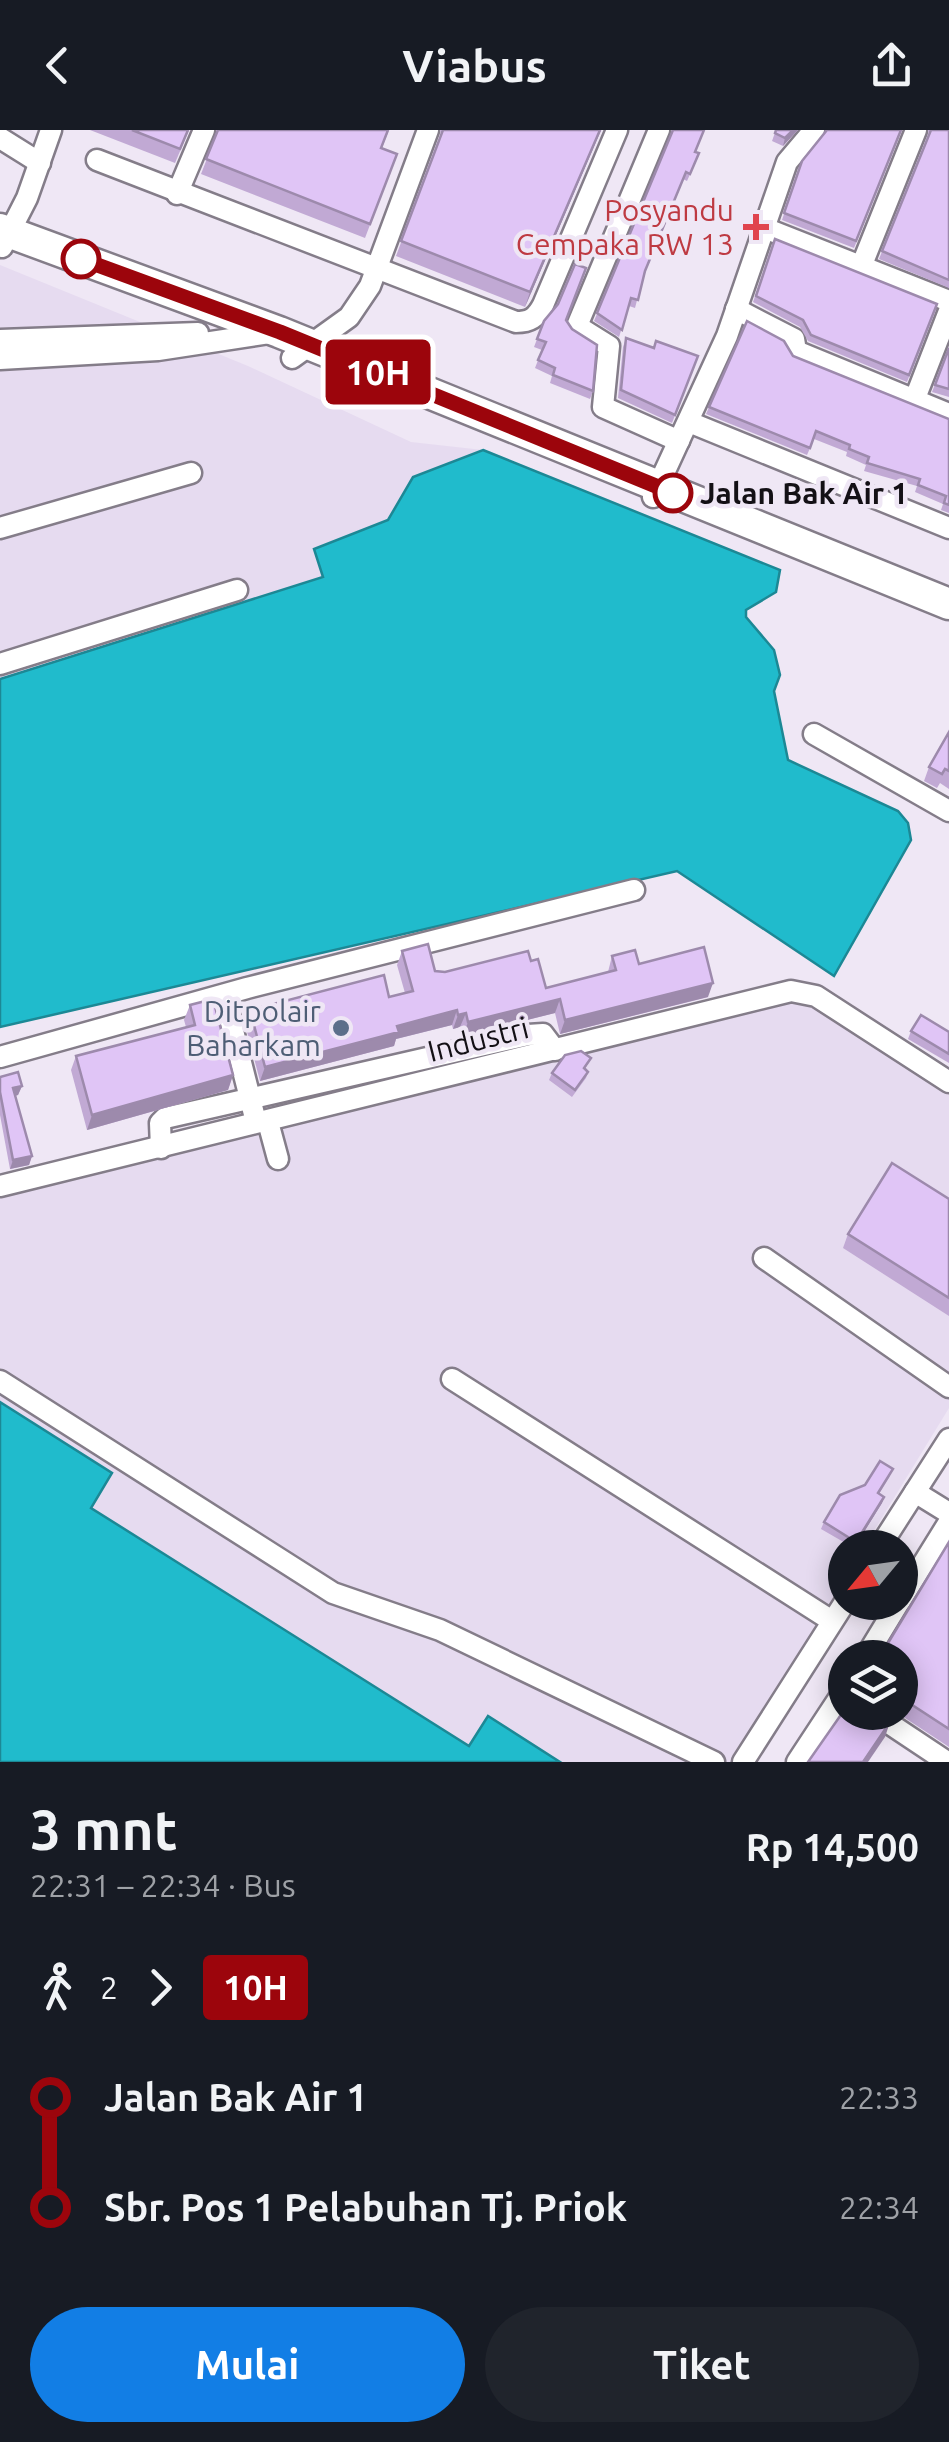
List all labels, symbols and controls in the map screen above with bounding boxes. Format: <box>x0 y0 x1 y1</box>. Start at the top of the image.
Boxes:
icon: back <box>30 38 85 93</box>
icon: share <box>864 38 919 93</box>
text: Viabus <box>402 40 547 91</box>
place label: Posyandu Cempaka RW 13 <box>516 193 734 261</box>
marker: Posyandu Cempaka RW 13 <box>743 214 769 240</box>
unlabelled marker <box>62 240 100 278</box>
line badge: 10H <box>320 340 436 404</box>
text: 10H <box>346 352 410 392</box>
marker: Jalan Bak Air 1 <box>654 474 692 512</box>
place label: Jalan Bak Air 1 <box>700 476 908 510</box>
place label: Ditpolair Baharkam <box>186 994 322 1062</box>
street label: Industri <box>424 1010 532 1068</box>
marker: Ditpolair Baharkam <box>330 1017 352 1039</box>
north arrow <box>828 1530 918 1620</box>
map controls <box>828 1530 918 1730</box>
button: layers <box>828 1640 918 1730</box>
text: 3 mnt <box>30 1799 177 1860</box>
text: Rp 14,500 <box>746 1826 919 1868</box>
text: 22:31 – 22:34 · Bus <box>30 1867 296 1903</box>
icon: walk <box>30 1960 85 2015</box>
icon: forward <box>133 1960 188 2015</box>
text: 10H <box>223 1967 288 2007</box>
text: 2 <box>100 1969 118 2005</box>
text: Jalan Bak Air 1 <box>104 2076 368 2118</box>
text: 22:33 <box>839 2079 919 2115</box>
text: Sbr. Pos 1 Pelabuhan Tj. Priok <box>104 2186 627 2228</box>
text: 22:34 <box>839 2189 919 2225</box>
button: Mulai <box>30 2307 465 2422</box>
button: Tiket <box>485 2307 919 2422</box>

